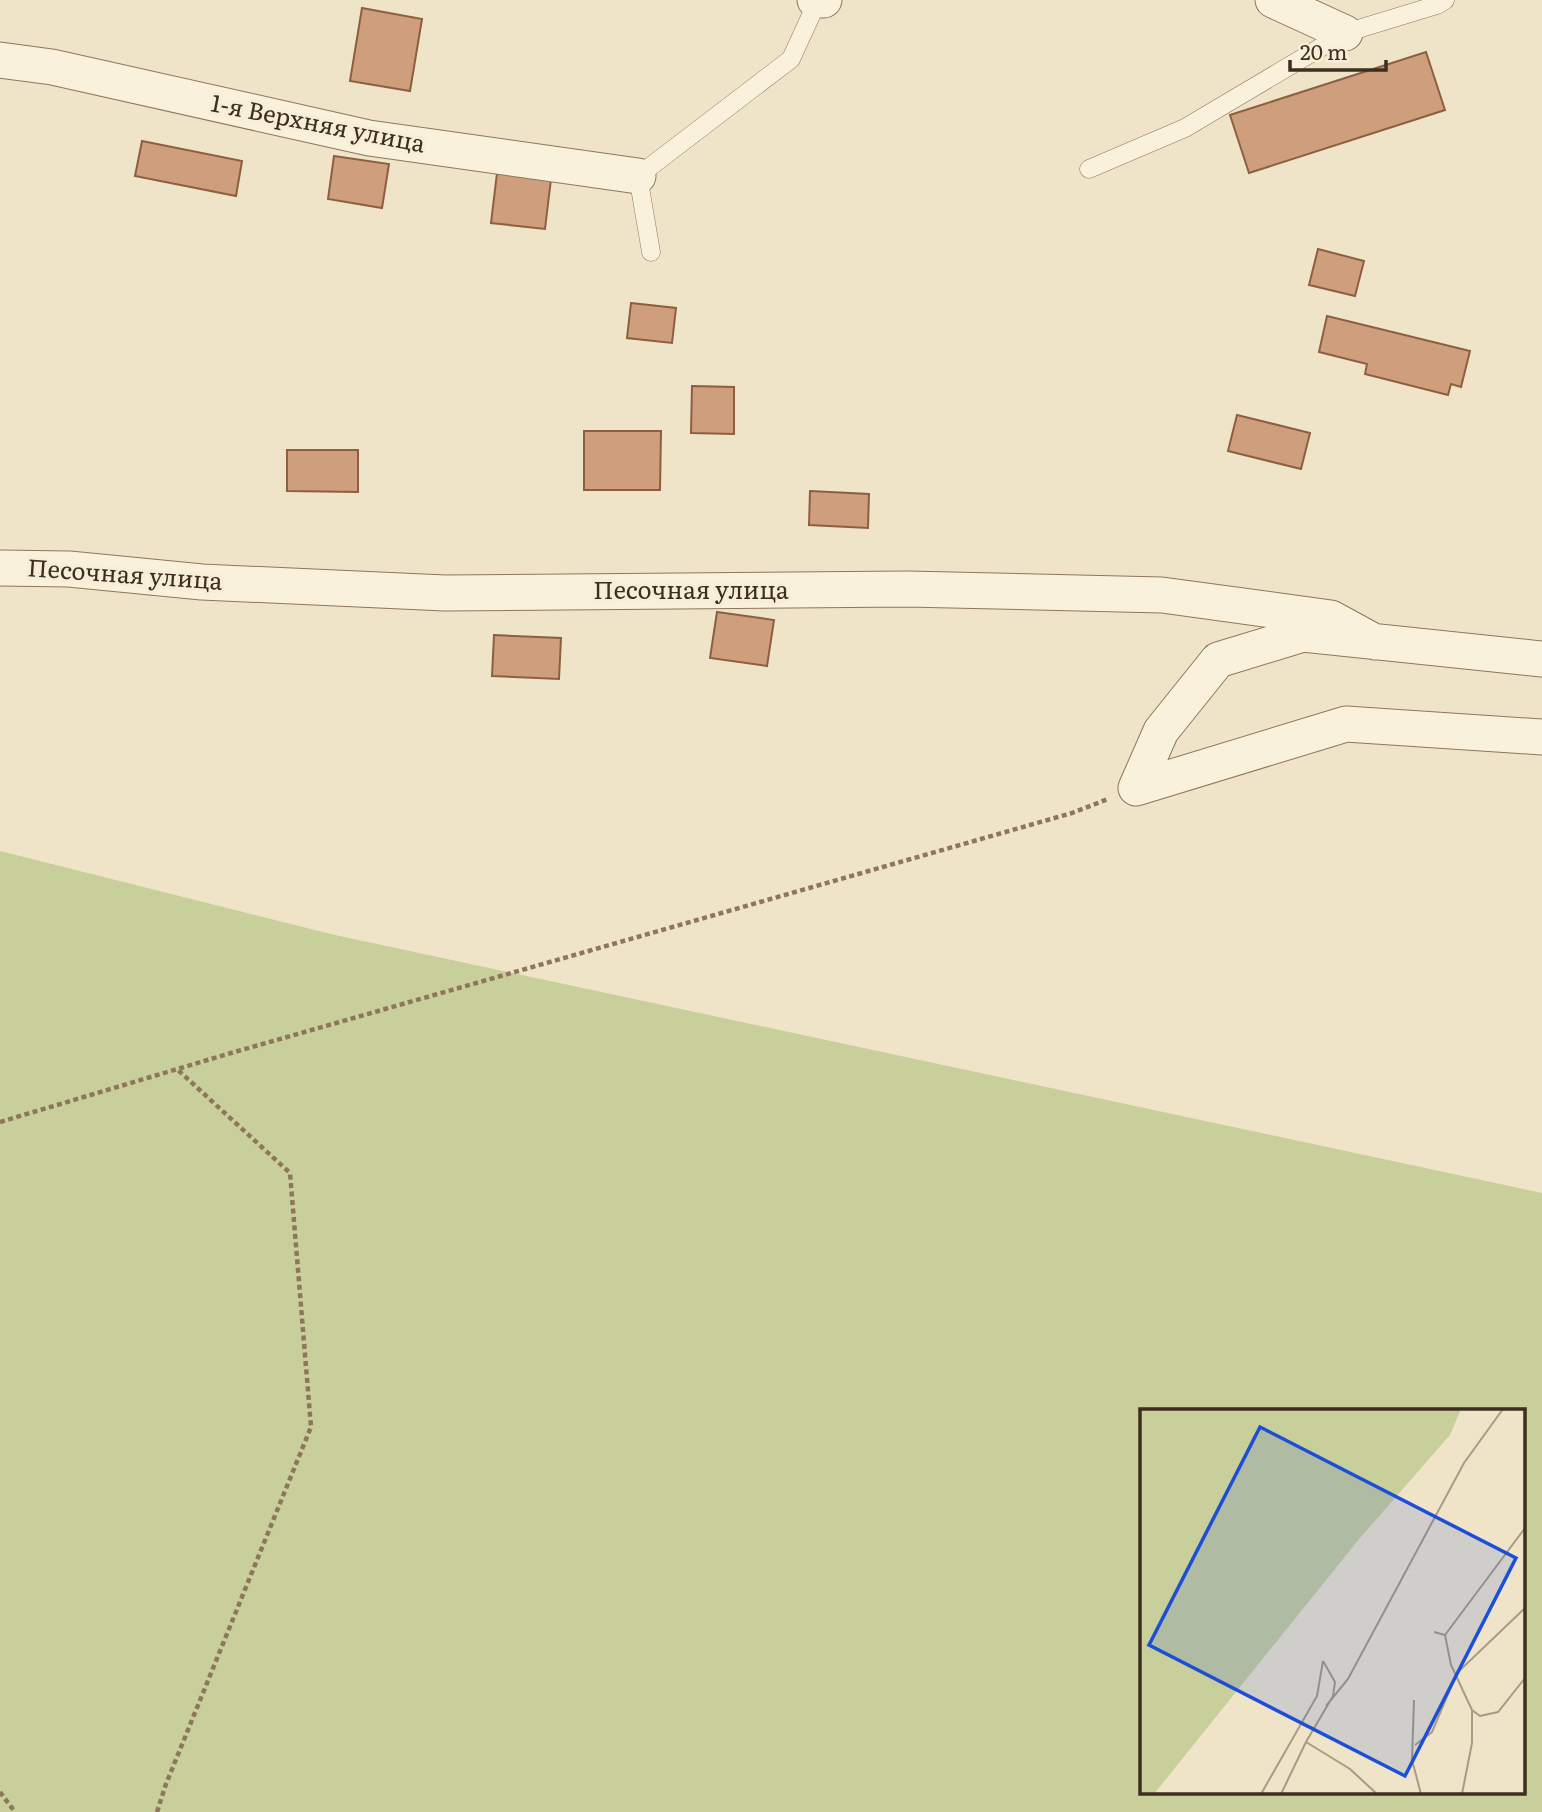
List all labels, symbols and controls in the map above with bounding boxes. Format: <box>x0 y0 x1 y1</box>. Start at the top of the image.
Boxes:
scale bar <box>1290 28 1386 72</box>
text: 20 m <box>1300 35 1347 66</box>
street label: 1-я Верхняя улица <box>208 84 429 159</box>
street label: Песочная улица <box>26 548 224 597</box>
street label: Песочная улица <box>593 571 789 606</box>
inset map <box>1140 1409 1524 1794</box>

